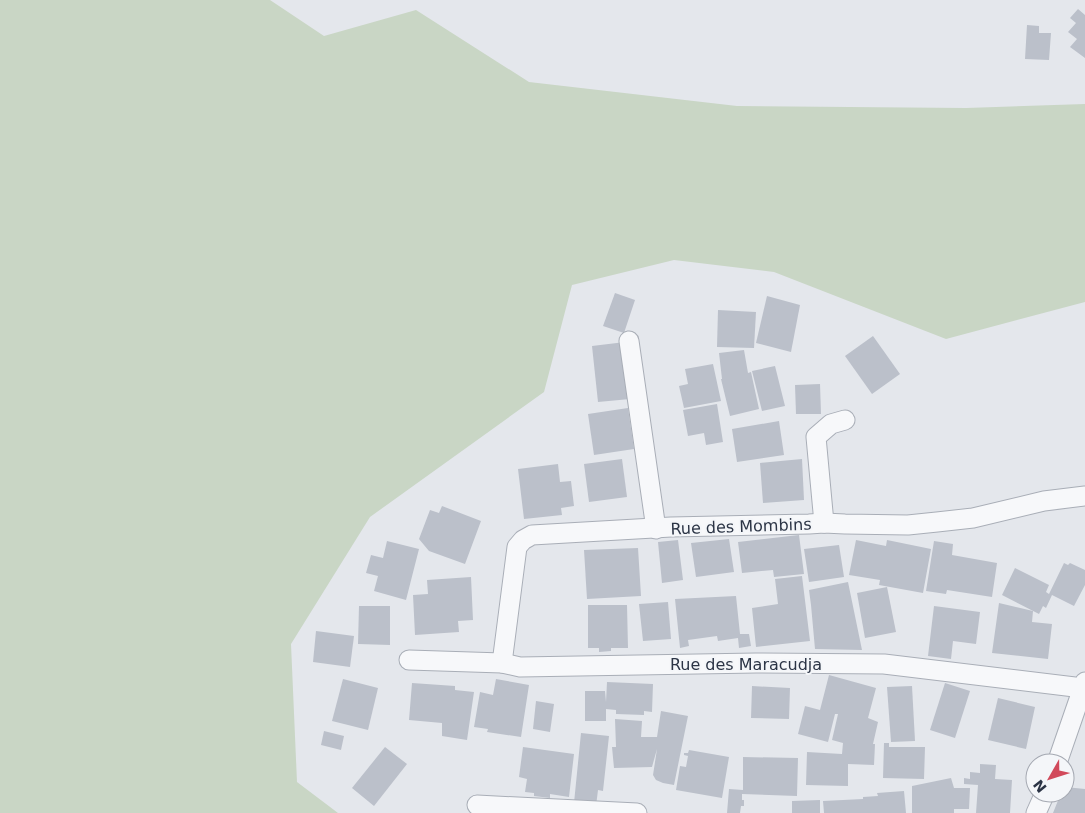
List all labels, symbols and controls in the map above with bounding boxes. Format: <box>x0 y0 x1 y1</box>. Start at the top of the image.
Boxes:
street label: Rue des Mombins <box>670 515 812 538</box>
street label: Rue des Maracudja <box>670 655 822 674</box>
north arrow <box>1025 753 1075 803</box>
text: N <box>1030 777 1050 796</box>

